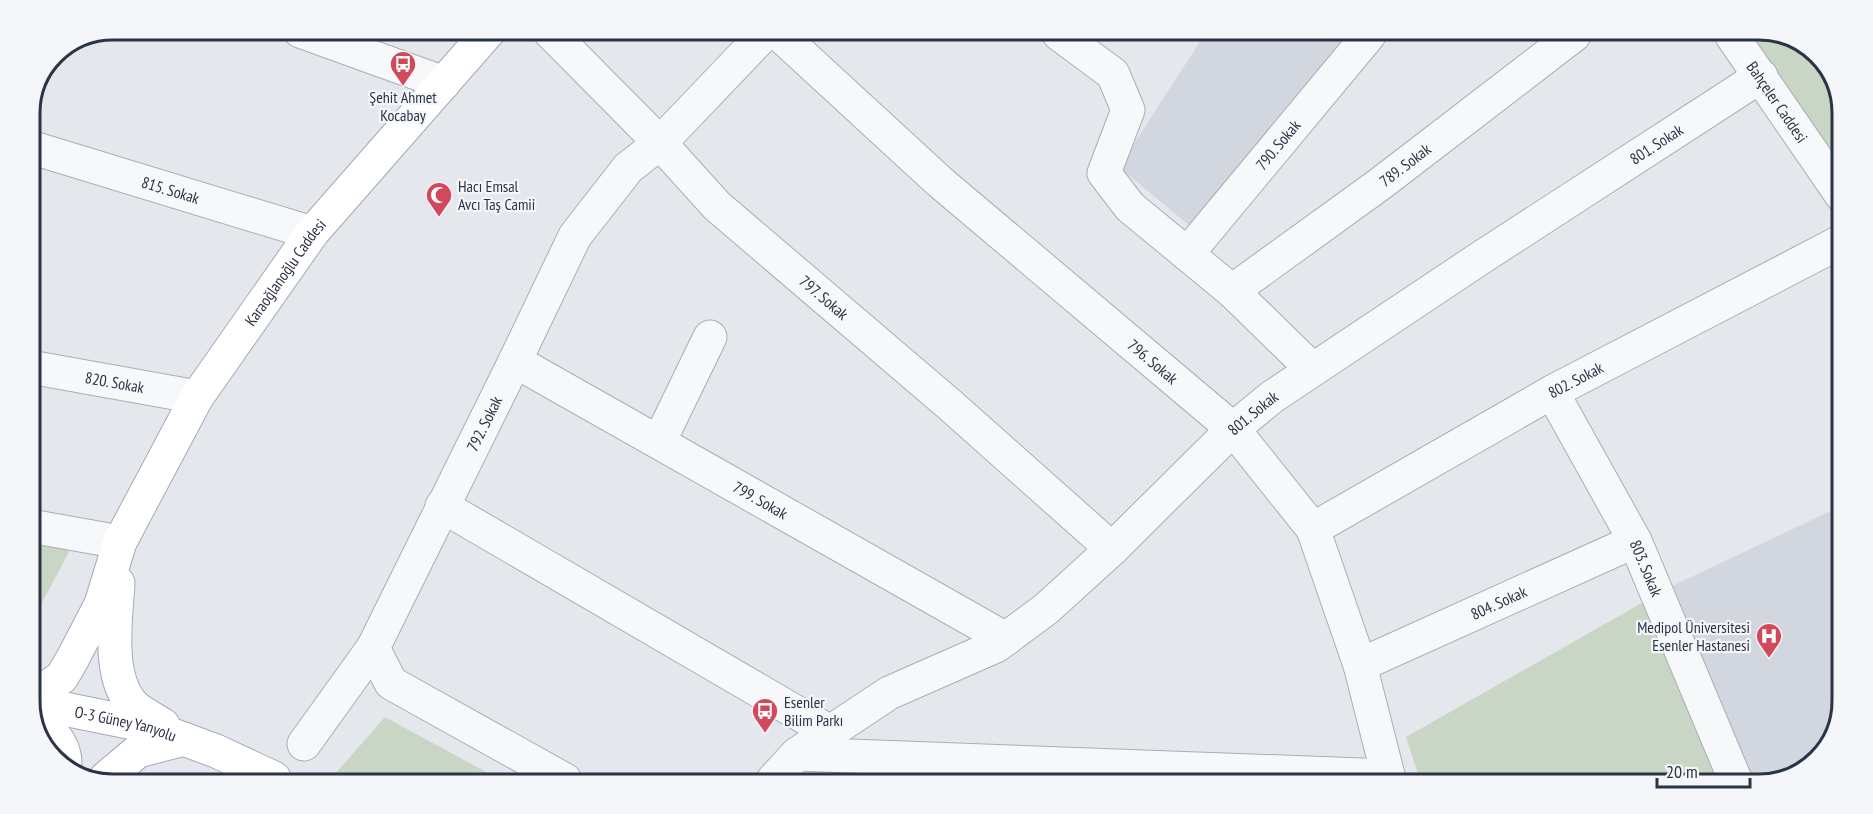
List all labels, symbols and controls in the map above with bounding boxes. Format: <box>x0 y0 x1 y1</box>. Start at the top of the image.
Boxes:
bus stop icon: Şehit Ahmet Kocabay <box>388 49 418 87</box>
street label: Bahçeler Caddesi <box>1742 57 1812 146</box>
place label: Şehit Ahmet Kocabay <box>369 87 437 125</box>
street label: 790. Sokak <box>1251 115 1305 174</box>
street label: 801. Sokak <box>1626 119 1687 169</box>
street label: 789. Sokak <box>1375 138 1435 191</box>
street label: 815. Sokak <box>139 172 203 208</box>
place label: Hacı Emsal Avcı Taş Camii <box>458 176 535 214</box>
mosque icon: Hacı Emsal Avcı Taş Camii <box>424 180 454 218</box>
street label: Karaoğlanoğlu Caddesi <box>240 215 330 329</box>
street label: 797. Sokak <box>796 271 853 324</box>
street label: 796. Sokak <box>1124 335 1183 389</box>
street label: 802. Sokak <box>1545 357 1607 402</box>
street label: 820. Sokak <box>84 367 146 397</box>
street label: 801. Sokak <box>1223 386 1282 439</box>
street label: 792. Sokak <box>462 392 507 455</box>
street label: 799. Sokak <box>730 477 792 524</box>
street label: 803. Sokak <box>1626 537 1667 600</box>
street label: 804. Sokak <box>1467 581 1530 624</box>
place label: Medipol Üniversitesi Esenler Hastanesi <box>1637 617 1750 655</box>
hospital icon: Medipol Üniversitesi Esenler Hastanesi <box>1754 621 1784 659</box>
place label: Esenler Bilim Parkı <box>784 692 843 730</box>
bus stop icon: Esenler Bilim Parkı <box>750 696 780 734</box>
street label: O-3 Güney Yanyolu <box>73 701 179 746</box>
scale bar <box>1657 751 1750 789</box>
text: 20 m <box>1666 760 1698 783</box>

